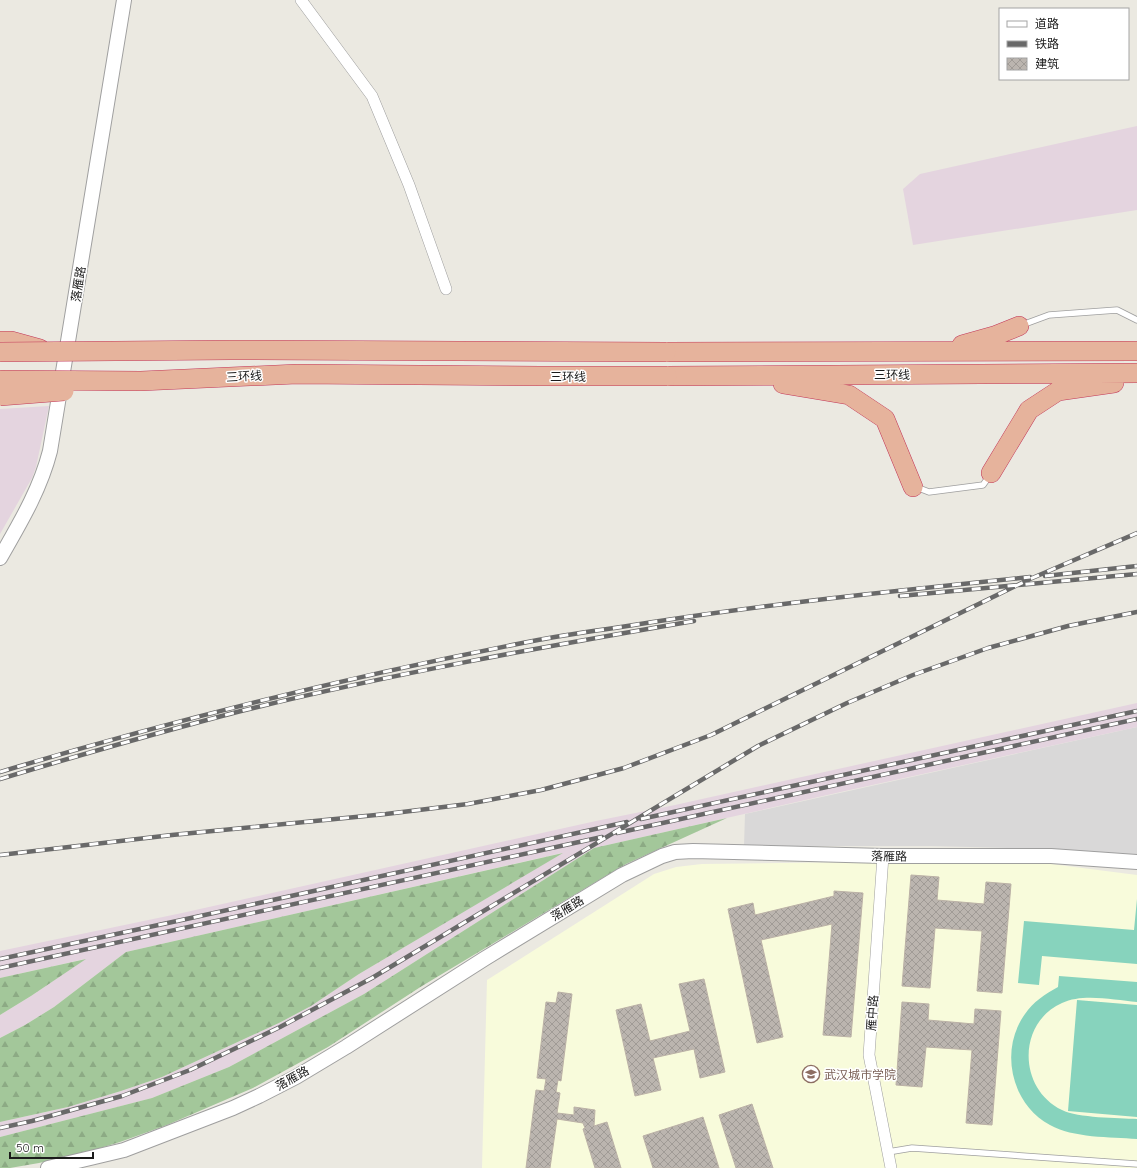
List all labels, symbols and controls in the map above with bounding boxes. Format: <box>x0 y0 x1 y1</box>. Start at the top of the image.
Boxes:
legend <box>999 8 1129 80</box>
text: 道路 <box>1035 16 1059 31</box>
text: 铁路 <box>1035 36 1059 51</box>
text: 建筑 <box>1035 56 1059 71</box>
street label: 落雁路 <box>68 265 88 303</box>
street label: 三环线 <box>874 367 910 382</box>
street label: 三环线 <box>226 368 262 384</box>
street label: 三环线 <box>550 369 586 384</box>
street label: 落雁路 <box>871 848 907 864</box>
street label: 落雁路 <box>548 892 586 924</box>
street label: 雁中路 <box>863 995 881 1031</box>
street label: 落雁路 <box>273 1063 311 1093</box>
school or university icon: 武汉城市学院 <box>801 1064 821 1084</box>
place label: 武汉城市学院 <box>824 1067 896 1082</box>
scale bar <box>10 1134 93 1160</box>
text: 50 m <box>16 1140 44 1155</box>

